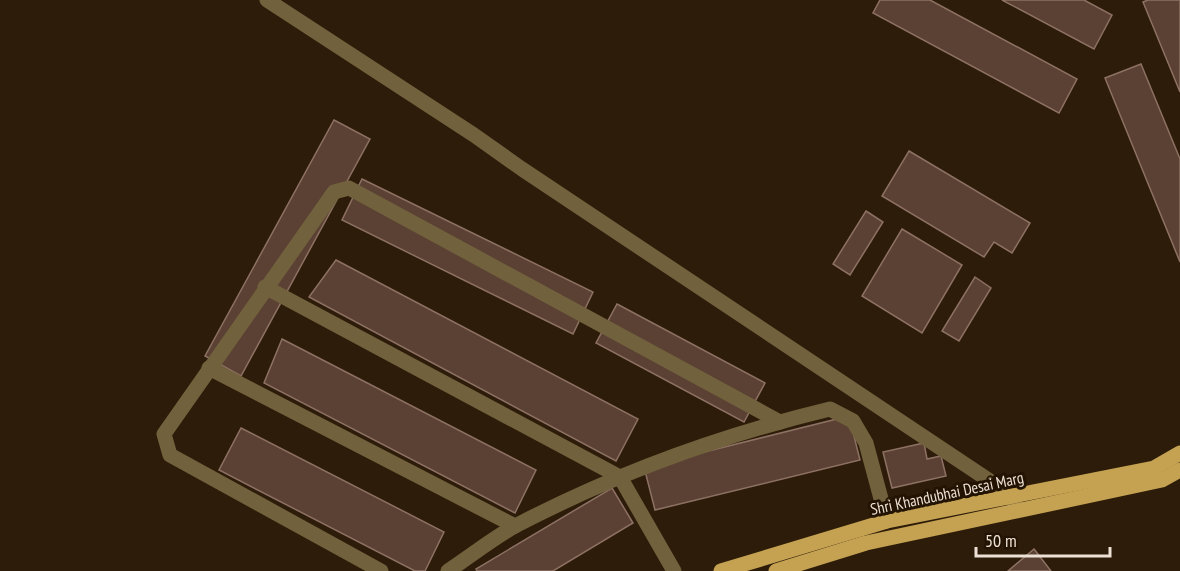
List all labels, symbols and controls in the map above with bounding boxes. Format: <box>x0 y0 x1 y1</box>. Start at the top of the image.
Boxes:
street label: Shri Khandubhai Desai Marg <box>869 467 1025 519</box>
scale bar <box>976 520 1110 558</box>
text: 50 m <box>985 529 1017 552</box>

